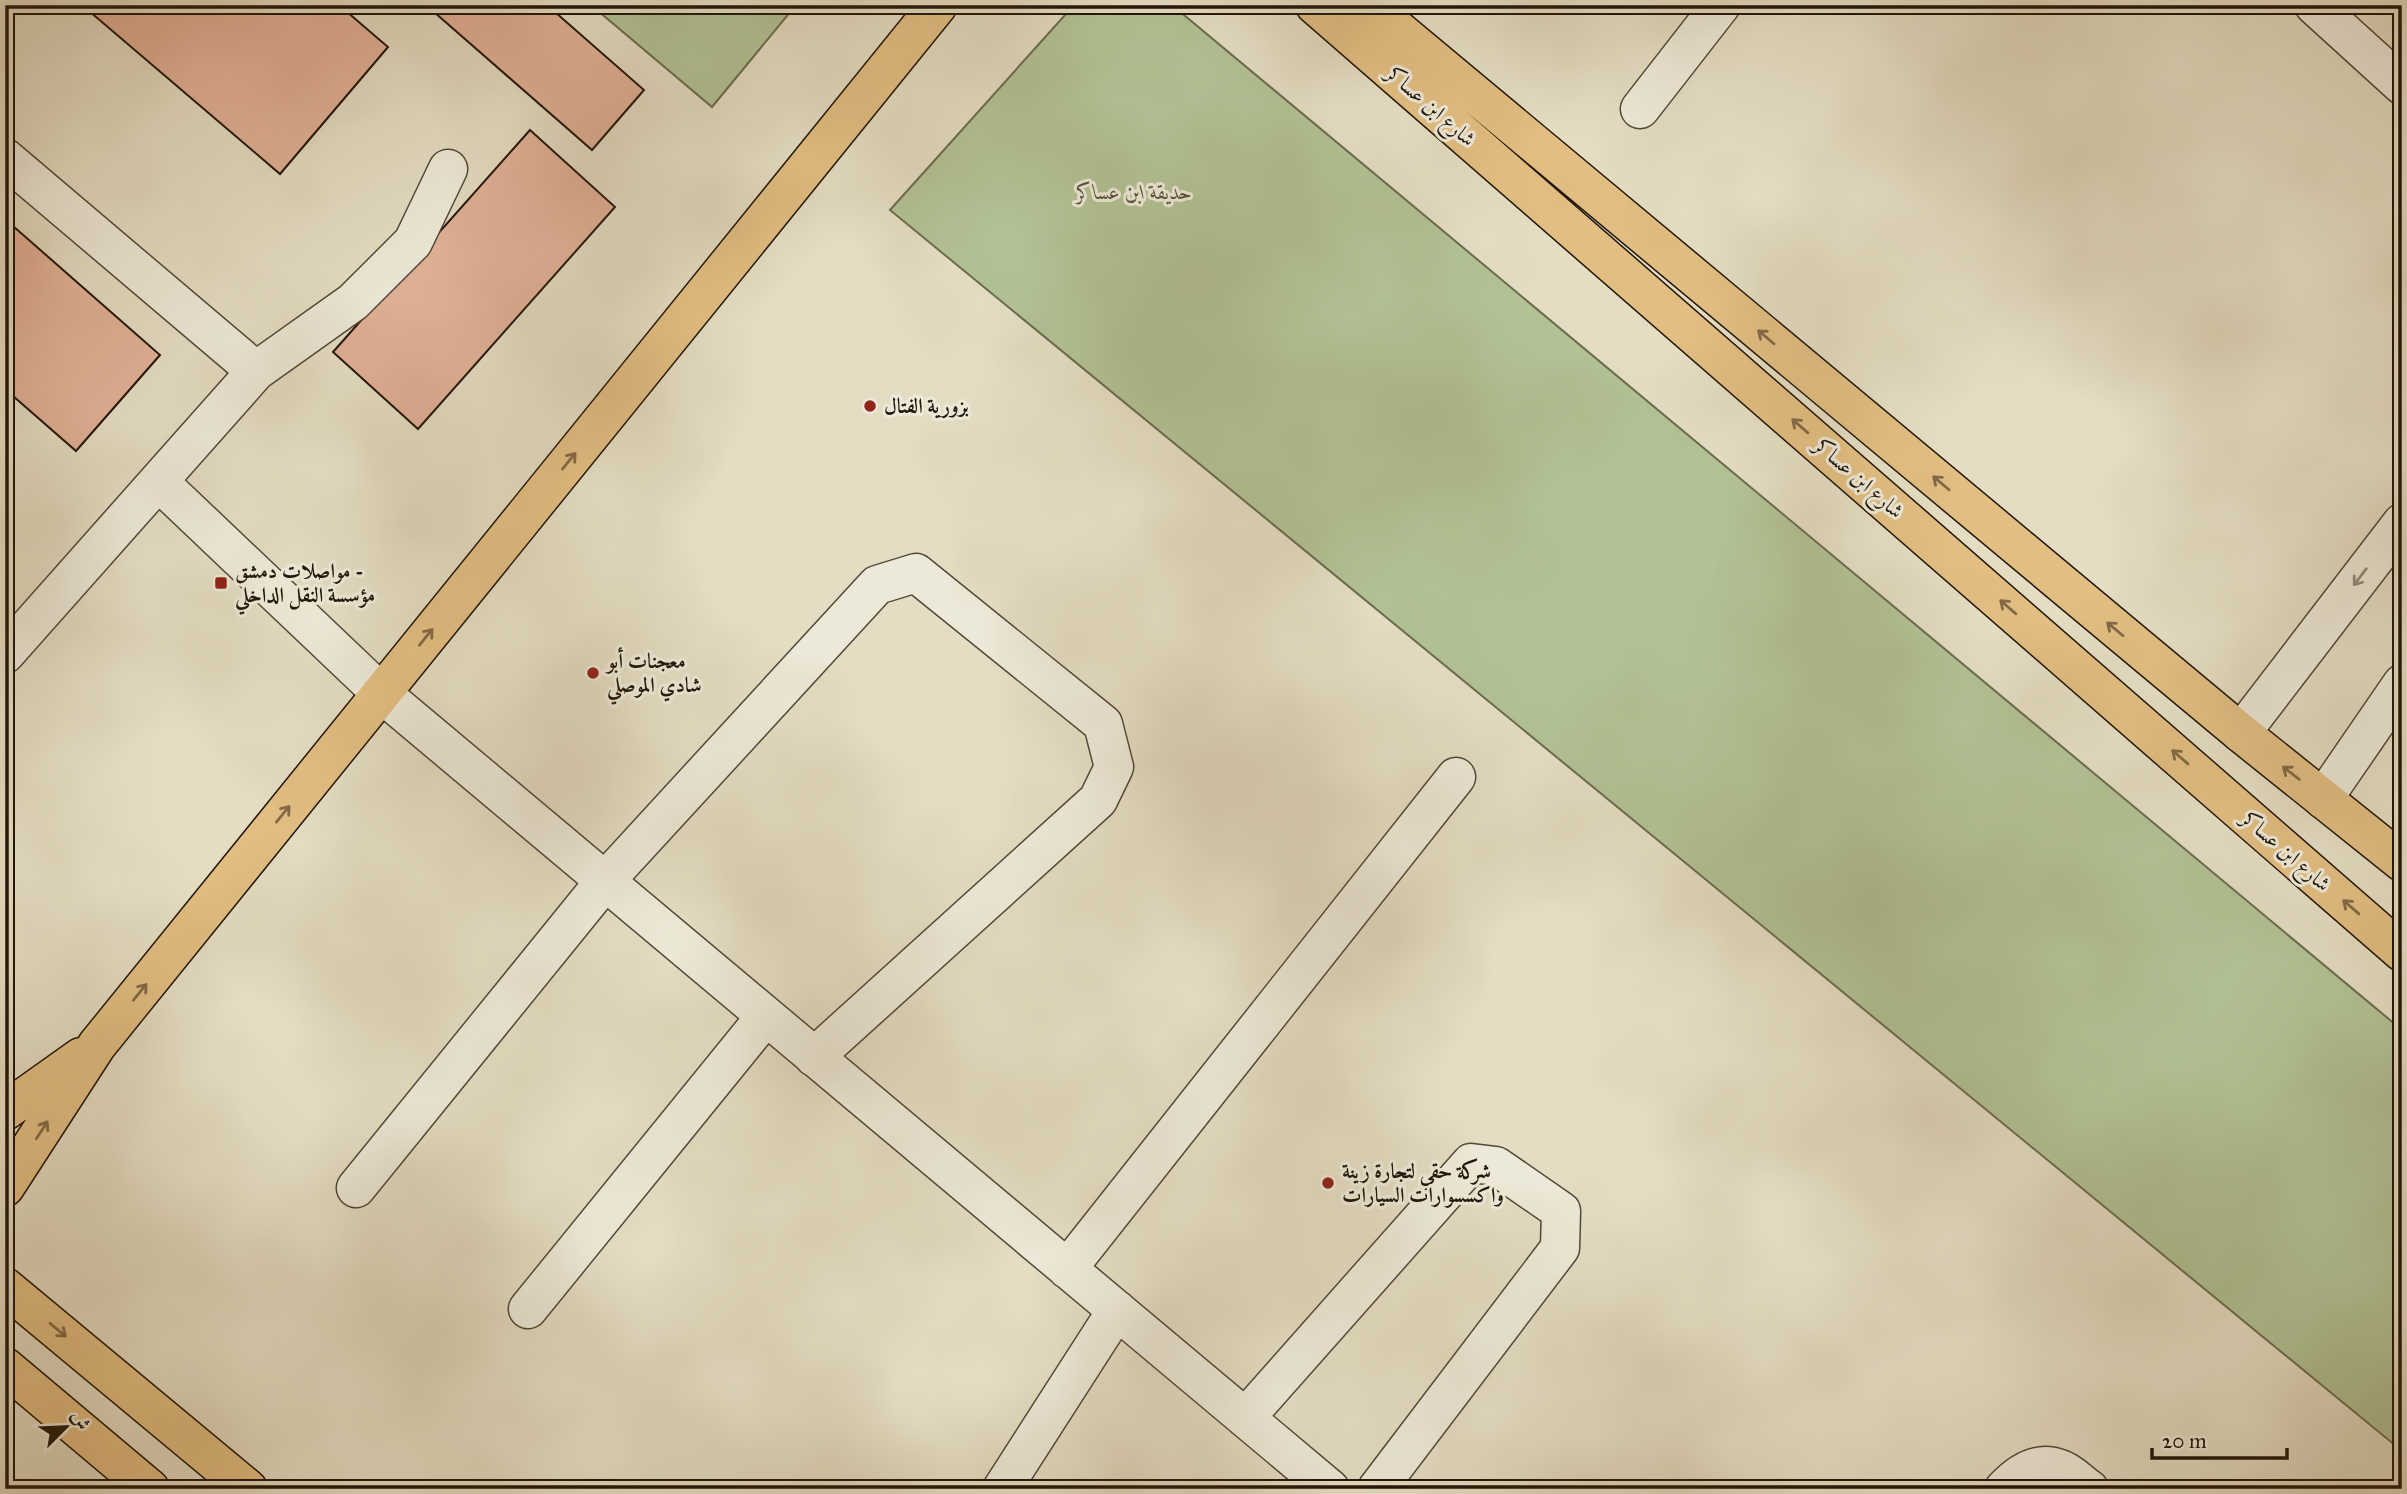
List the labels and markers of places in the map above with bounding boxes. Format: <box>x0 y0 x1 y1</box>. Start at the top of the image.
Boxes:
place label: بزورية الفتال <box>884 393 969 419</box>
marker: بزورية الفتال <box>862 398 878 414</box>
place label: مواصلات دمشق - مؤسسة النقل الداخلي <box>234 558 375 615</box>
marker: مواصلات دمشق - مؤسسة النقل الداخلي <box>213 575 229 591</box>
place label: معجنات أبو شادي الموصلي <box>605 647 702 705</box>
marker: معجنات أبو شادي الموصلي <box>585 665 601 681</box>
place label: شركة حقي لتجارة زينة واكسسوارات السيارات <box>1342 1158 1504 1208</box>
marker: شركة حقي لتجارة زينة واكسسوارات السيارات <box>1320 1175 1336 1191</box>

